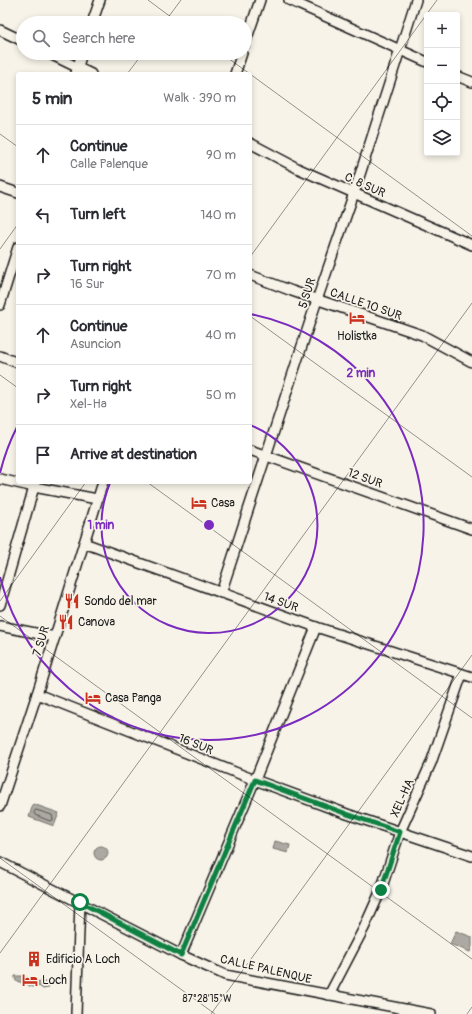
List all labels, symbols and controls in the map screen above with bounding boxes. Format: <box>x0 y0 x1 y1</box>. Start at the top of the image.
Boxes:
map controls <box>424 12 460 156</box>
button: + <box>424 12 460 48</box>
search box <box>16 16 252 60</box>
icon: search <box>30 27 52 49</box>
text: Search here <box>62 29 135 48</box>
button: − <box>424 48 460 84</box>
button: locate <box>424 84 460 120</box>
text: 5 min <box>32 88 72 109</box>
text: Walk · 390 m <box>163 90 236 106</box>
button: layers <box>424 120 460 156</box>
text: Continue <box>70 137 128 156</box>
icon: ahead <box>32 144 54 166</box>
text: 90 m <box>206 147 236 163</box>
text: Calle Palenque <box>70 156 148 172</box>
street label: C. 8 SUR <box>342 170 388 201</box>
icon: left <box>32 204 54 226</box>
text: Turn left <box>70 205 126 224</box>
text: 140 m <box>200 207 236 223</box>
text: Turn right <box>70 257 131 276</box>
icon: right <box>32 264 54 286</box>
text: 70 m <box>206 267 236 283</box>
text: 16 Sur <box>70 276 104 292</box>
street label: 5 SUR <box>296 276 319 310</box>
street label: CALLE 10 SUR <box>328 285 404 324</box>
hotel icon: Holistka <box>348 309 366 327</box>
text: Continue <box>70 317 128 336</box>
icon: ahead <box>32 324 54 346</box>
text: 40 m <box>205 327 236 343</box>
place label: Holistka <box>337 329 377 344</box>
text: Asuncion <box>70 336 121 352</box>
text: 2 min <box>347 366 376 381</box>
text: Turn right <box>70 377 131 396</box>
icon: right <box>32 384 54 406</box>
text: 50 m <box>206 387 236 403</box>
text: Xel-Ha <box>70 396 107 412</box>
icon: arrive <box>32 444 54 466</box>
text: Arrive at destination <box>70 445 197 464</box>
street label: 12 SUR <box>345 465 384 492</box>
hotel icon: Casa <box>190 494 208 512</box>
place label: Casa <box>211 496 235 511</box>
text: 1 min <box>88 518 115 533</box>
centre of rings <box>202 518 216 532</box>
street label: 14 SUR <box>261 589 300 616</box>
restaurant icon: Sondo del mar <box>63 592 81 610</box>
place label: Sondo del mar <box>84 594 157 609</box>
restaurant icon: Canova <box>57 613 75 631</box>
place label: Canova <box>78 615 116 630</box>
street label: 7 SUR <box>30 624 53 658</box>
hotel icon: Casa Panga <box>84 689 102 707</box>
place label: Casa Panga <box>105 691 162 706</box>
street label: 16 SUR <box>176 731 215 758</box>
street label: XEL-HA <box>387 777 418 820</box>
route end <box>372 881 390 899</box>
route start <box>71 893 89 911</box>
building icon: Edificio A Loch <box>25 950 43 968</box>
place label: Edificio A Loch <box>46 952 120 967</box>
street label: CALLE PALENQUE <box>219 952 313 987</box>
hotel icon: Loch <box>21 971 39 989</box>
place label: Loch <box>42 973 67 988</box>
text: 87°28'15"W <box>182 993 232 1005</box>

